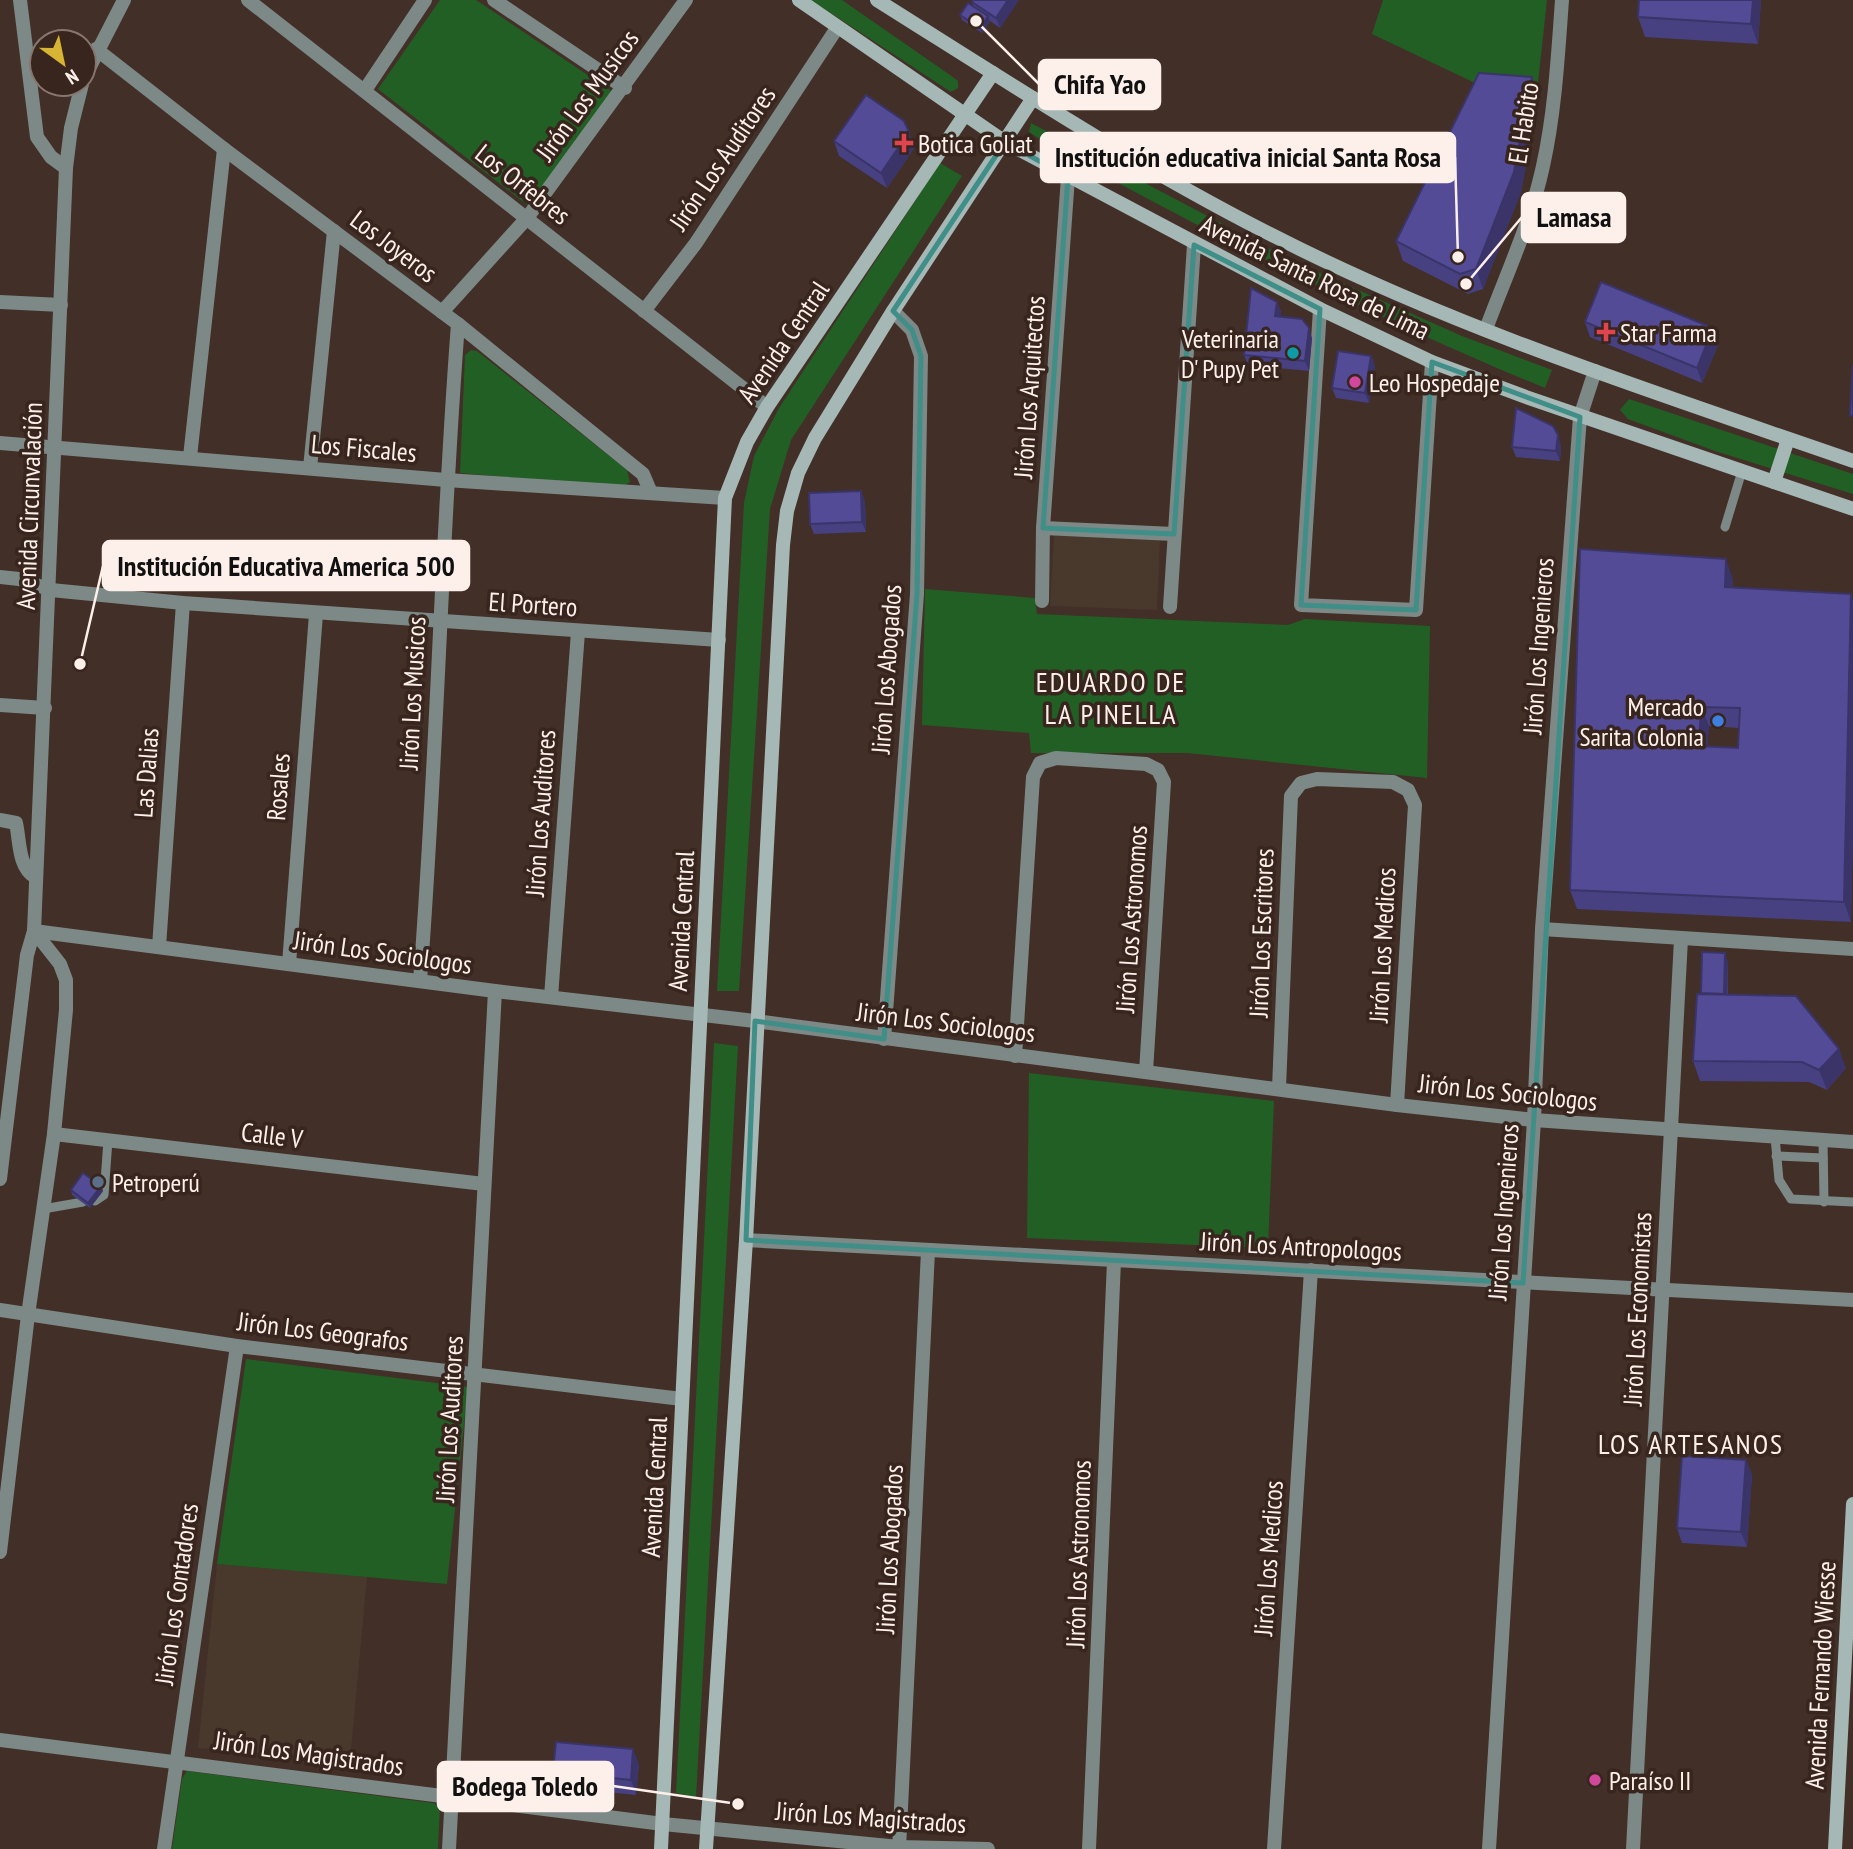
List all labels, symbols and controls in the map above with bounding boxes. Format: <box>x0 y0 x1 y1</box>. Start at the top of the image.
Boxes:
street label: Jirón Los Musicos <box>528 23 645 168</box>
north arrow <box>28 28 98 98</box>
callout: Chifa Yao <box>1039 60 1160 109</box>
text: N <box>61 64 83 90</box>
text: Chifa Yao <box>1054 65 1146 102</box>
street label: Jirón Los Auditores <box>661 80 782 237</box>
street label: El Habito <box>1500 80 1546 166</box>
place label: Botica Goliat <box>918 127 1033 160</box>
callout: Institución educativa inicial Santa Rosa <box>1041 133 1455 182</box>
marker: Botica Goliat <box>896 135 912 151</box>
street label: Los Orfebres <box>469 137 577 231</box>
text: Institución educativa inicial Santa Rosa <box>1055 138 1441 175</box>
callout: Lamasa <box>1522 193 1625 242</box>
text: Lamasa <box>1537 198 1611 235</box>
street label: Los Joyeros <box>344 203 444 289</box>
street label: Avenida Santa Rosa de Lima <box>1195 207 1435 347</box>
street label: Avenida Central <box>730 274 836 410</box>
street label: Jirón Los Arquitectos <box>1006 295 1052 480</box>
place label: Star Farma <box>1620 316 1717 349</box>
place label: Veterinaria D' Pupy Pet <box>1181 322 1279 385</box>
marker: Star Farma <box>1598 324 1614 340</box>
marker: Veterinaria D' Pupy Pet <box>1285 345 1301 361</box>
place label: Leo Hospedaje <box>1369 366 1500 399</box>
marker: Leo Hospedaje <box>1347 374 1363 390</box>
street label: Avenida Circunvalación <box>9 402 49 610</box>
street label: Los Fiscales <box>310 427 418 469</box>
callout: Institución Educativa America 500 <box>103 541 469 590</box>
text: Institución Educativa America 500 <box>117 547 455 584</box>
street label: Jirón Los Ingenieros <box>1515 557 1561 736</box>
street label: Jirón Los Abogados <box>864 583 908 756</box>
street label: El Portero <box>488 584 578 624</box>
street label: Jirón Los Musicos <box>391 615 432 771</box>
district label: EDUARDO DE LA PINELLA <box>1036 663 1186 732</box>
place label: Mercado Sarita Colonia <box>1579 690 1704 753</box>
marker: Mercado Sarita Colonia <box>1710 713 1726 729</box>
street label: Las Dalias <box>126 727 166 819</box>
street label: Jirón Los Auditores <box>518 729 562 898</box>
street label: Rosales <box>259 752 297 822</box>
street label: Jirón Los Astronomos <box>1108 824 1154 1015</box>
street label: Jirón Los Escritores <box>1242 848 1280 1019</box>
street label: Avenida Central <box>661 850 701 992</box>
street label: Jirón Los Medicos <box>1361 867 1403 1024</box>
street label: Jirón Los Sociologos <box>291 923 474 981</box>
street label: Jirón Los Sociologos <box>854 995 1037 1049</box>
street label: Jirón Los Sociologos <box>1416 1066 1599 1118</box>
street label: Calle V <box>239 1115 306 1155</box>
street label: Jirón Los Ingenieros <box>1480 1123 1526 1302</box>
place label: Petroperú <box>112 1166 200 1199</box>
marker: Petroperú <box>90 1174 106 1190</box>
street label: Jirón Los Economistas <box>1615 1211 1659 1408</box>
street label: Jirón Los Antropologos <box>1198 1224 1403 1268</box>
street label: Jirón Los Geografos <box>235 1304 410 1358</box>
street label: Jirón Los Auditores <box>428 1335 470 1504</box>
street label: Avenida Central <box>634 1416 674 1558</box>
district label: LOS ARTESANOS <box>1598 1425 1784 1462</box>
street label: Jirón Los Astronomos <box>1058 1460 1098 1649</box>
street label: Jirón Los Abogados <box>868 1464 910 1635</box>
street label: Jirón Los Medicos <box>1246 1479 1290 1638</box>
street label: Jirón Los Contadores <box>147 1501 205 1688</box>
street label: Avenida Fernando Wiesse <box>1798 1560 1842 1790</box>
street label: Jirón Los Magistrados <box>211 1723 406 1783</box>
callout: Bodega Toledo <box>438 1762 613 1811</box>
place label: Paraíso II <box>1609 1764 1691 1797</box>
text: Bodega Toledo <box>452 1767 598 1804</box>
marker: Paraíso II <box>1587 1772 1603 1788</box>
street label: Jirón Los Magistrados <box>774 1794 967 1840</box>

